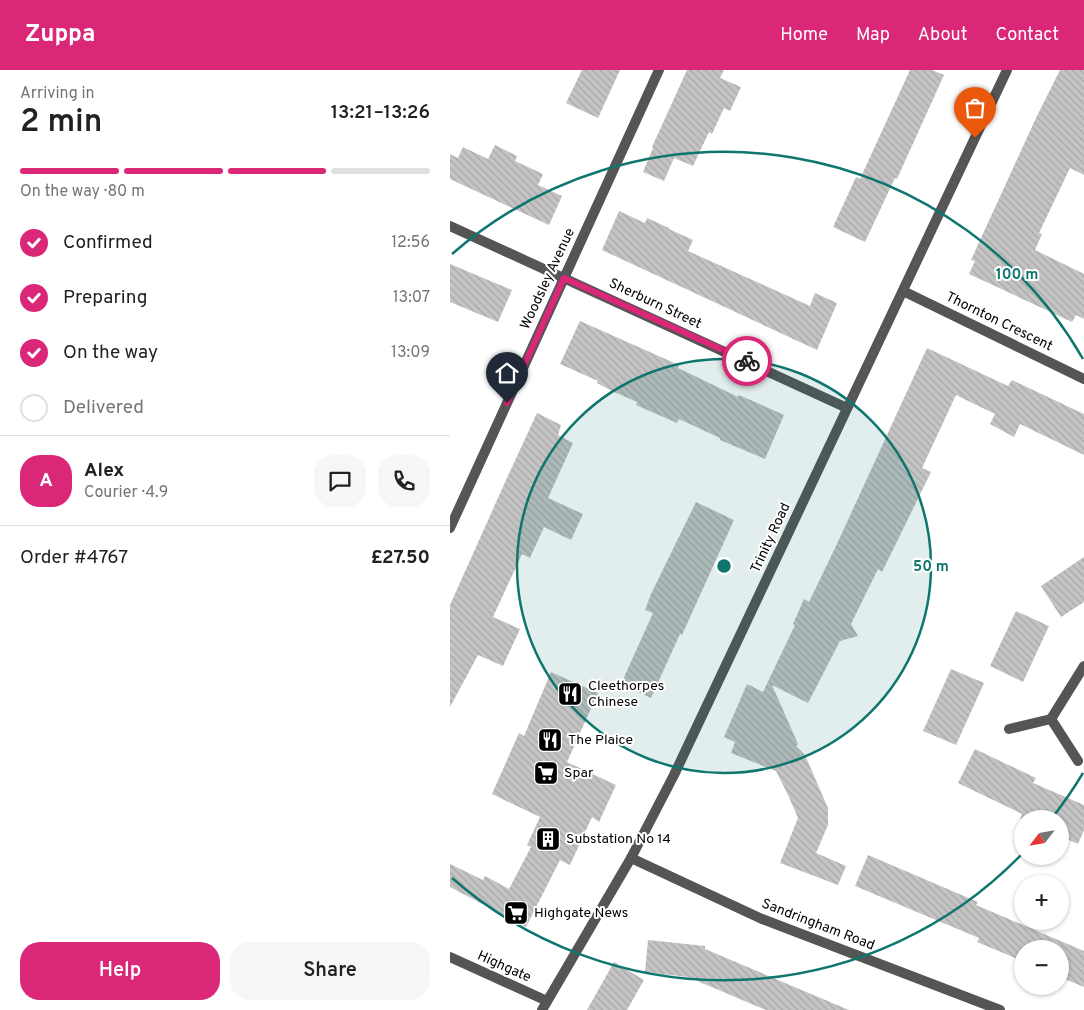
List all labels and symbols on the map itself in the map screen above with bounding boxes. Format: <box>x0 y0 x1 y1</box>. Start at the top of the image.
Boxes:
pin <box>954 87 996 138</box>
street label: Woodsley Avenue <box>517 226 579 332</box>
text: 100 m <box>996 266 1038 285</box>
street label: Sherburn Street <box>606 275 704 333</box>
street label: Thornton Crescent <box>943 289 1055 355</box>
courier <box>722 336 772 386</box>
pin <box>486 352 528 403</box>
street label: Trinity Road <box>747 500 795 576</box>
centre of rings <box>715 557 733 575</box>
text: 50 m <box>913 558 949 577</box>
place label: Cleethorpes Chinese <box>588 678 664 711</box>
restaurant icon: Cleethorpes Chinese <box>557 681 583 707</box>
restaurant icon: The Plaice <box>537 727 563 753</box>
place label: The Plaice <box>568 732 633 749</box>
supermarket icon: Spar <box>533 760 559 786</box>
place label: Spar <box>564 765 594 782</box>
north arrow <box>1014 810 1069 865</box>
building icon: Substation No 14 <box>535 826 561 852</box>
place label: Substation No 14 <box>566 831 671 848</box>
street label: Sandringham Road <box>759 896 877 954</box>
supermarket icon: Highgate News <box>503 900 529 926</box>
place label: Highgate News <box>534 905 628 922</box>
street label: Highgate <box>474 948 534 986</box>

